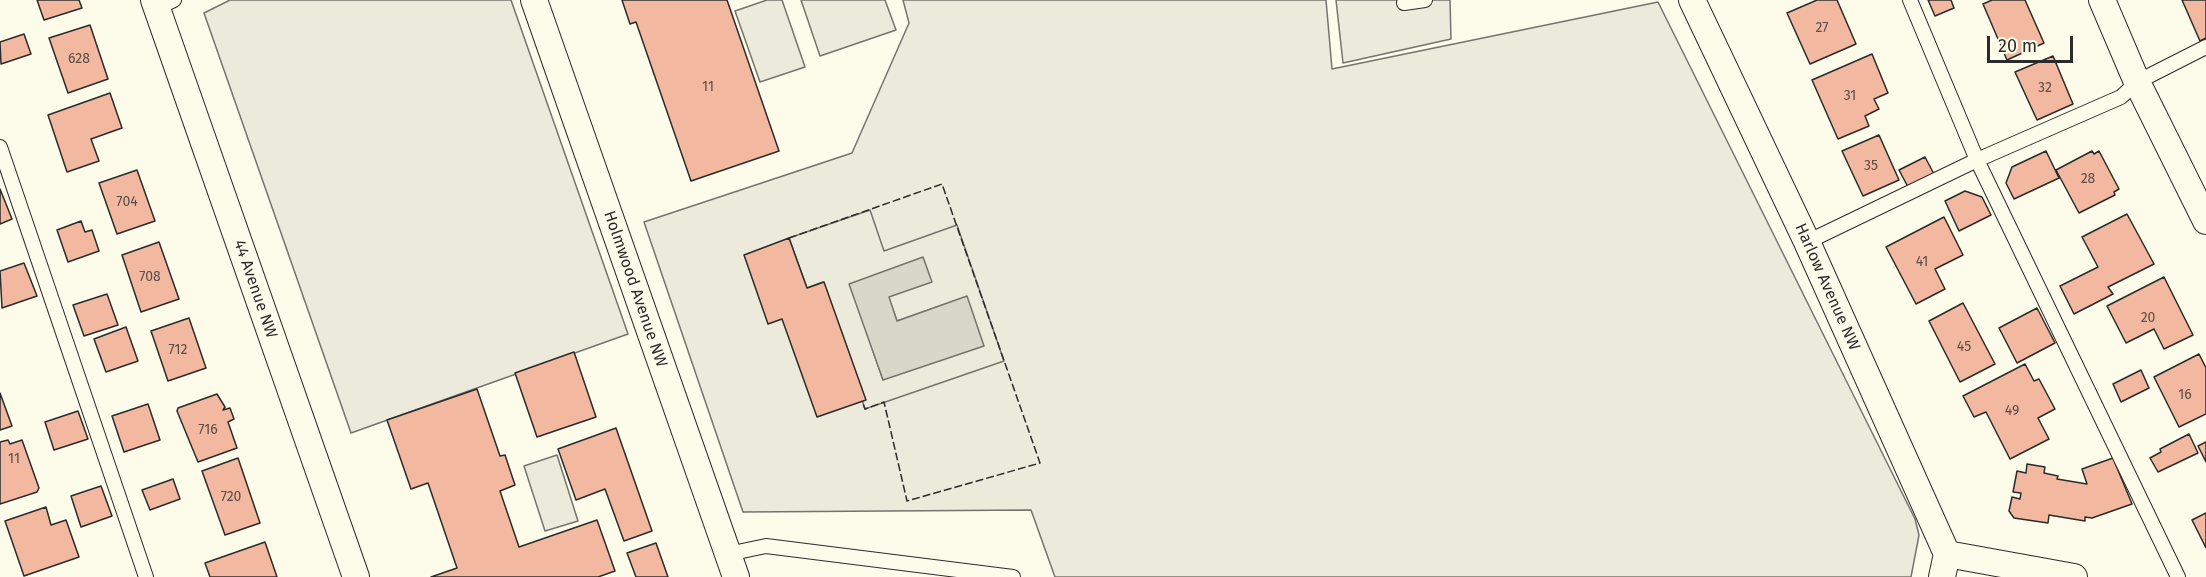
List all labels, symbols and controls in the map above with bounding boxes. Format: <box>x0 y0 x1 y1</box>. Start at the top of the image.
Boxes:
house number: 27 <box>1815 20 1829 36</box>
scale bar <box>1990 24 2076 62</box>
text: 20 m <box>1998 35 2037 57</box>
house number: 628 <box>68 51 90 67</box>
house number: 11 <box>702 79 714 95</box>
house number: 32 <box>2038 80 2052 96</box>
house number: 31 <box>1844 88 1856 104</box>
house number: 35 <box>1864 158 1878 174</box>
house number: 28 <box>2081 171 2095 187</box>
house number: 704 <box>116 194 138 210</box>
street label: Holmwood Avenue NW <box>599 208 671 370</box>
street label: Harlow Avenue NW <box>1790 221 1864 353</box>
street label: 44 Avenue NW <box>229 237 281 341</box>
house number: 41 <box>1916 254 1928 270</box>
house number: 708 <box>139 269 161 285</box>
house number: 20 <box>2141 310 2155 326</box>
house number: 45 <box>1957 339 1971 355</box>
house number: 712 <box>169 342 187 358</box>
house number: 16 <box>2178 387 2192 403</box>
house number: 49 <box>2005 403 2019 419</box>
house number: 716 <box>198 422 218 438</box>
house number: 11 <box>8 451 20 467</box>
house number: 720 <box>221 489 241 505</box>

